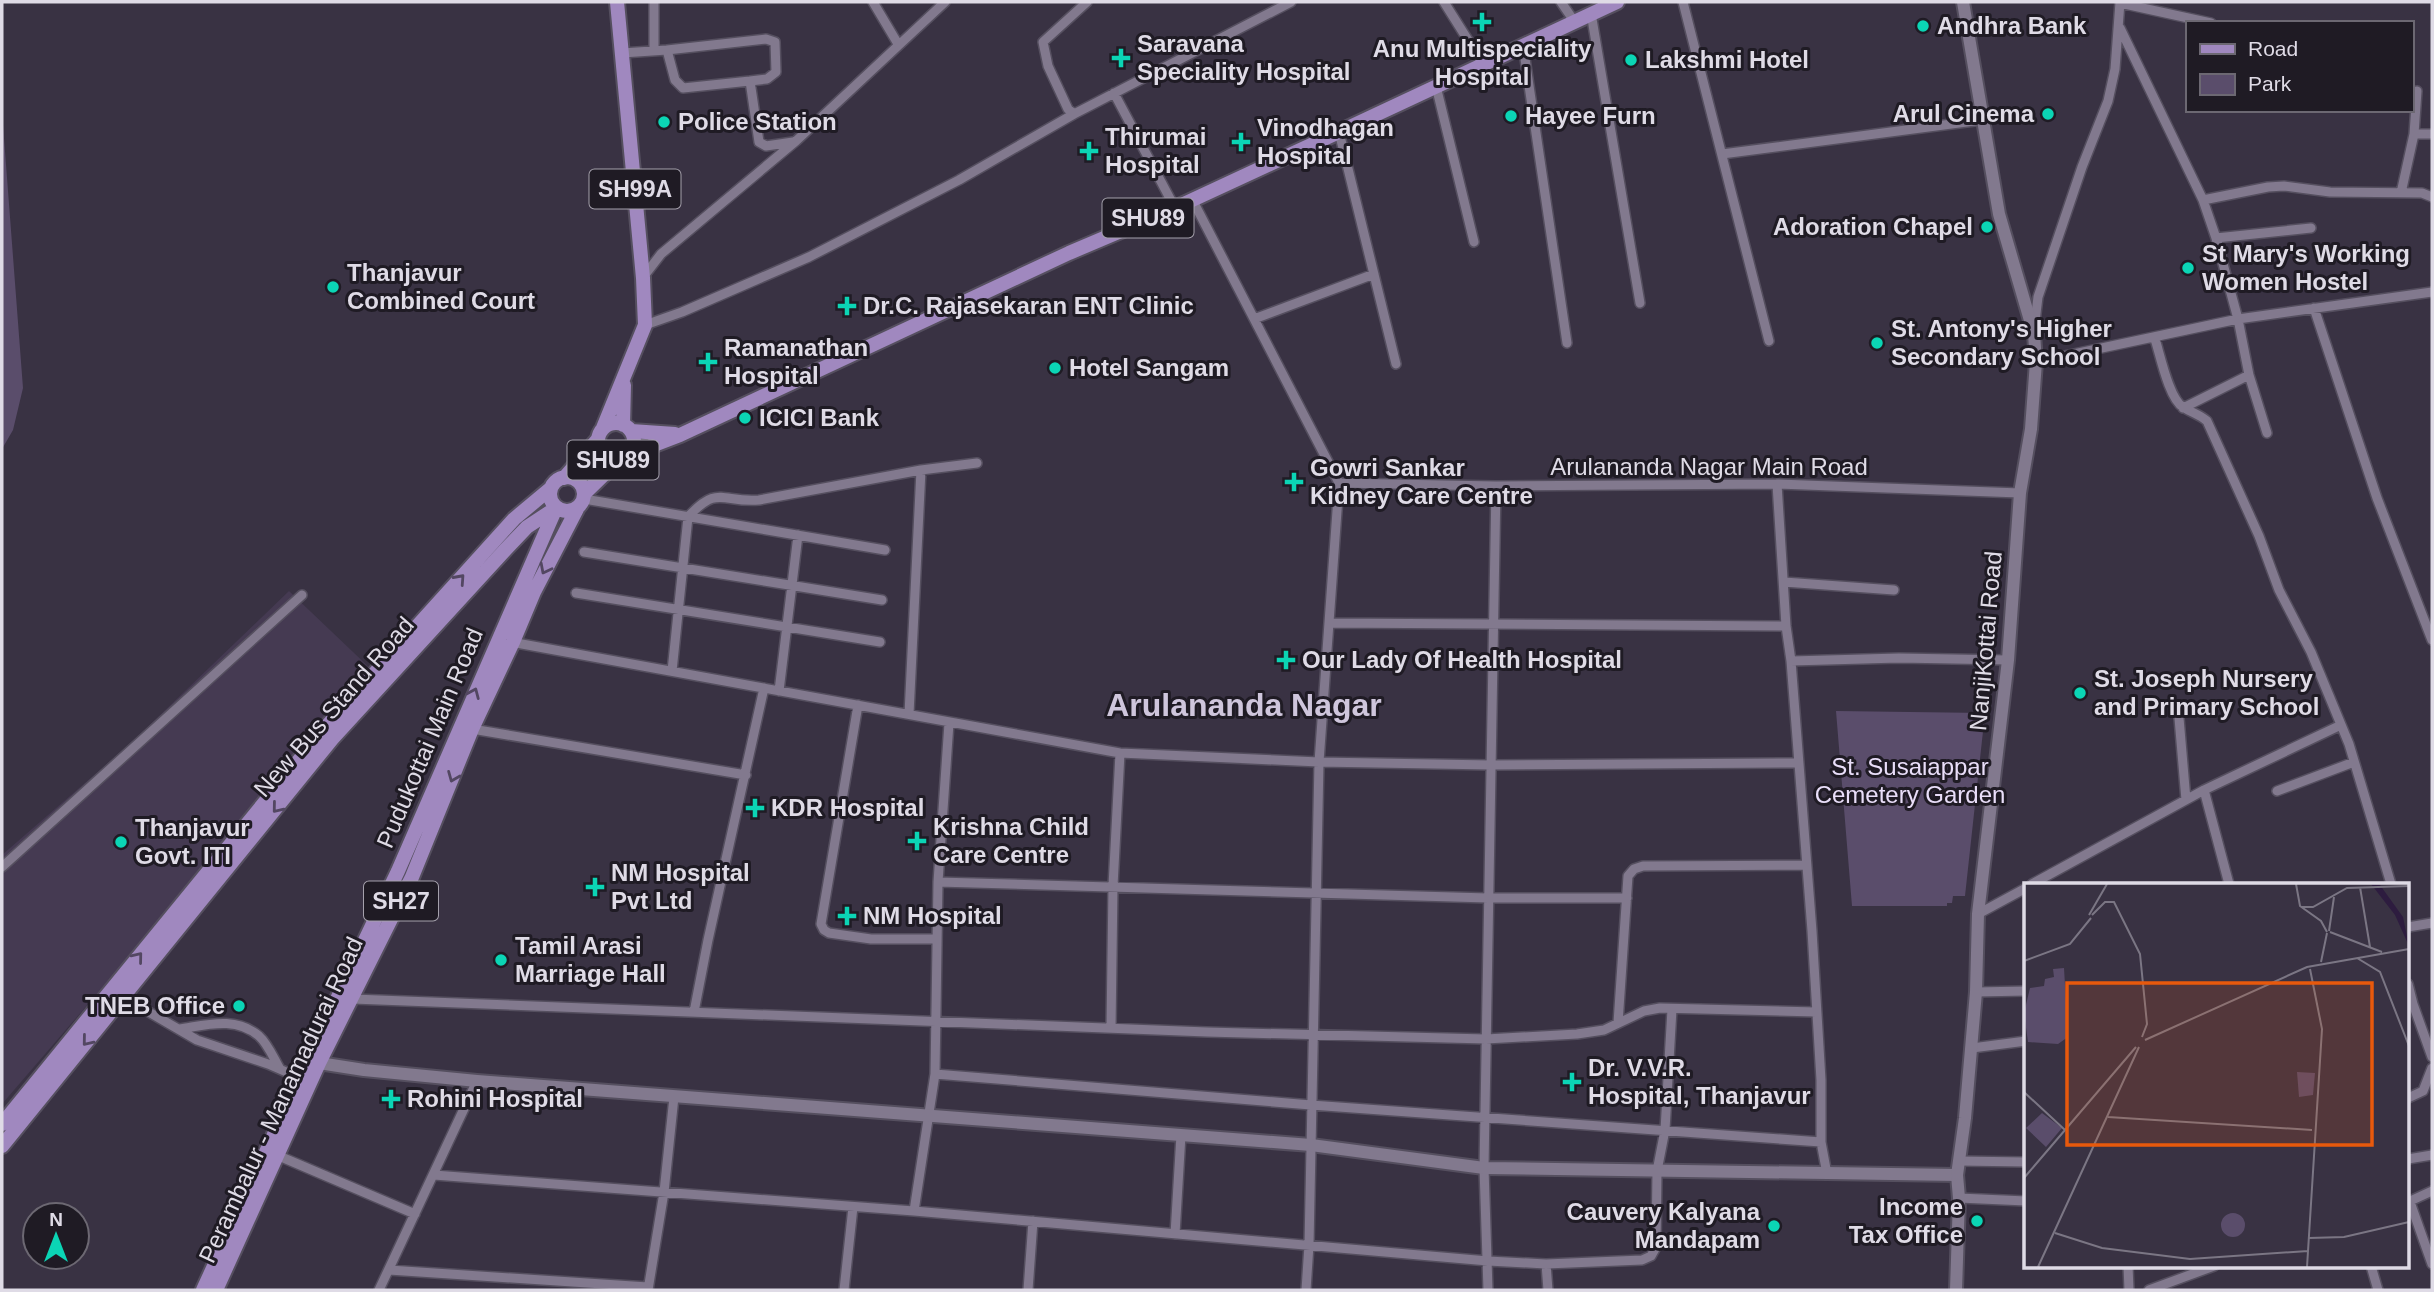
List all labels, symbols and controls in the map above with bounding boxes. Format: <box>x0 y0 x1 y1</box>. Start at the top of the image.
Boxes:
marker: Anu Multispeciality Hospital <box>1472 12 1492 32</box>
place label: Andhra Bank <box>1937 12 2087 39</box>
marker: Andhra Bank <box>1915 18 1931 34</box>
legend <box>2186 21 2413 112</box>
place label: Saravana Speciality Hospital <box>1137 30 1350 85</box>
place label: Anu Multispeciality Hospital <box>1373 35 1592 90</box>
text: Road <box>2248 37 2298 60</box>
place label: Lakshmi Hotel <box>1645 46 1809 73</box>
marker: Saravana Speciality Hospital <box>1111 48 1131 68</box>
marker: Lakshmi Hotel <box>1623 52 1639 68</box>
text: Park <box>2248 72 2292 95</box>
place label: Arul Cinema <box>1893 100 2035 127</box>
place label: Hayee Furn <box>1525 102 1656 129</box>
marker: Arul Cinema <box>2040 106 2056 122</box>
place label: Police Station <box>678 108 837 135</box>
marker: Hayee Furn <box>1503 108 1519 124</box>
marker: Police Station <box>656 114 672 130</box>
place label: Vinodhagan Hospital <box>1257 114 1394 169</box>
place label: Thirumai Hospital <box>1105 123 1206 178</box>
marker: Vinodhagan Hospital <box>1231 132 1251 152</box>
marker: Thirumai Hospital <box>1079 141 1099 161</box>
road number: SH99A <box>590 170 680 208</box>
road number: SHU89 <box>1102 198 1194 238</box>
place label: Adoration Chapel <box>1773 213 1973 240</box>
marker: Adoration Chapel <box>1979 219 1995 235</box>
place label: St Mary's Working Women Hostel <box>2202 240 2410 295</box>
place label: Thanjavur Combined Court <box>347 259 535 314</box>
marker: St Mary's Working Women Hostel <box>2180 260 2196 276</box>
marker: Thanjavur Combined Court <box>325 279 341 295</box>
place label: Dr.C. Rajasekaran ENT Clinic <box>863 292 1194 319</box>
marker: Dr.C. Rajasekaran ENT Clinic <box>837 296 857 316</box>
place label: St. Antony's Higher Secondary School <box>1891 315 2112 370</box>
place label: Ramanathan Hospital <box>724 334 868 389</box>
marker: St. Antony's Higher Secondary School <box>1869 335 1885 351</box>
marker: Ramanathan Hospital <box>698 352 718 372</box>
place label: Hotel Sangam <box>1069 354 1229 381</box>
marker: Hotel Sangam <box>1047 360 1063 376</box>
place label: ICICI Bank <box>759 404 880 431</box>
marker: ICICI Bank <box>737 410 753 426</box>
road number: SHU89 <box>568 440 658 480</box>
street label: Arulananda Nagar Main Road <box>1550 453 1868 480</box>
place label: Gowri Sankar Kidney Care Centre <box>1310 454 1533 509</box>
marker: Gowri Sankar Kidney Care Centre <box>1284 472 1304 492</box>
street label: NanjiKottai Road <box>1964 550 2007 732</box>
one-way arrow <box>540 562 554 574</box>
one-way arrow <box>452 574 464 587</box>
street label: New Bus Stand Road <box>248 611 419 802</box>
street label: Pudukottai Main Road <box>371 624 488 852</box>
place label: Our Lady Of Health Hospital <box>1302 646 1622 673</box>
marker: Our Lady Of Health Hospital <box>1276 650 1296 670</box>
place label: St. Joseph Nursery and Primary School <box>2094 665 2319 720</box>
marker: St. Joseph Nursery and Primary School <box>2072 685 2088 701</box>
one-way arrow <box>466 687 480 699</box>
district label: Arulananda Nagar <box>1106 687 1382 723</box>
park label: St. Susaiappar Cemetery Garden <box>1815 753 2005 808</box>
one-way arrow <box>447 770 461 782</box>
place label: KDR Hospital <box>771 794 924 821</box>
marker: KDR Hospital <box>745 798 765 818</box>
one-way arrow <box>272 800 285 812</box>
place label: Krishna Child Care Centre <box>933 813 1089 868</box>
place label: Thanjavur Govt. ITI <box>135 814 250 869</box>
marker: Krishna Child Care Centre <box>907 831 927 851</box>
marker: Thanjavur Govt. ITI <box>113 834 129 850</box>
place label: NM Hospital Pvt Ltd <box>611 859 750 914</box>
marker: NM Hospital Pvt Ltd <box>585 877 605 897</box>
road number: SH27 <box>364 882 438 920</box>
inset map <box>2024 883 2410 1268</box>
place label: NM Hospital <box>863 902 1002 929</box>
marker: NM Hospital <box>837 906 857 926</box>
place label: Tamil Arasi Marriage Hall <box>515 932 666 987</box>
street label: Perambalur - Manamadurai Road <box>193 933 368 1267</box>
marker: Tamil Arasi Marriage Hall <box>493 952 509 968</box>
one-way arrow <box>130 953 142 966</box>
place label: TNEB Office <box>85 992 225 1019</box>
marker: TNEB Office <box>231 998 247 1014</box>
one-way arrow <box>83 1033 95 1046</box>
place label: Dr. V.V.R. Hospital, Thanjavur <box>1588 1054 1811 1109</box>
marker: Dr. V.V.R. Hospital, Thanjavur <box>1562 1072 1582 1092</box>
place label: Rohini Hospital <box>407 1085 583 1112</box>
marker: Rohini Hospital <box>381 1089 401 1109</box>
place label: Income Tax Office <box>1849 1193 1963 1248</box>
place label: Cauvery Kalyana Mandapam <box>1567 1198 1761 1253</box>
north arrow <box>21 1201 91 1271</box>
text: N <box>49 1209 63 1230</box>
marker: Income Tax Office <box>1969 1213 1985 1229</box>
marker: Cauvery Kalyana Mandapam <box>1766 1218 1782 1234</box>

